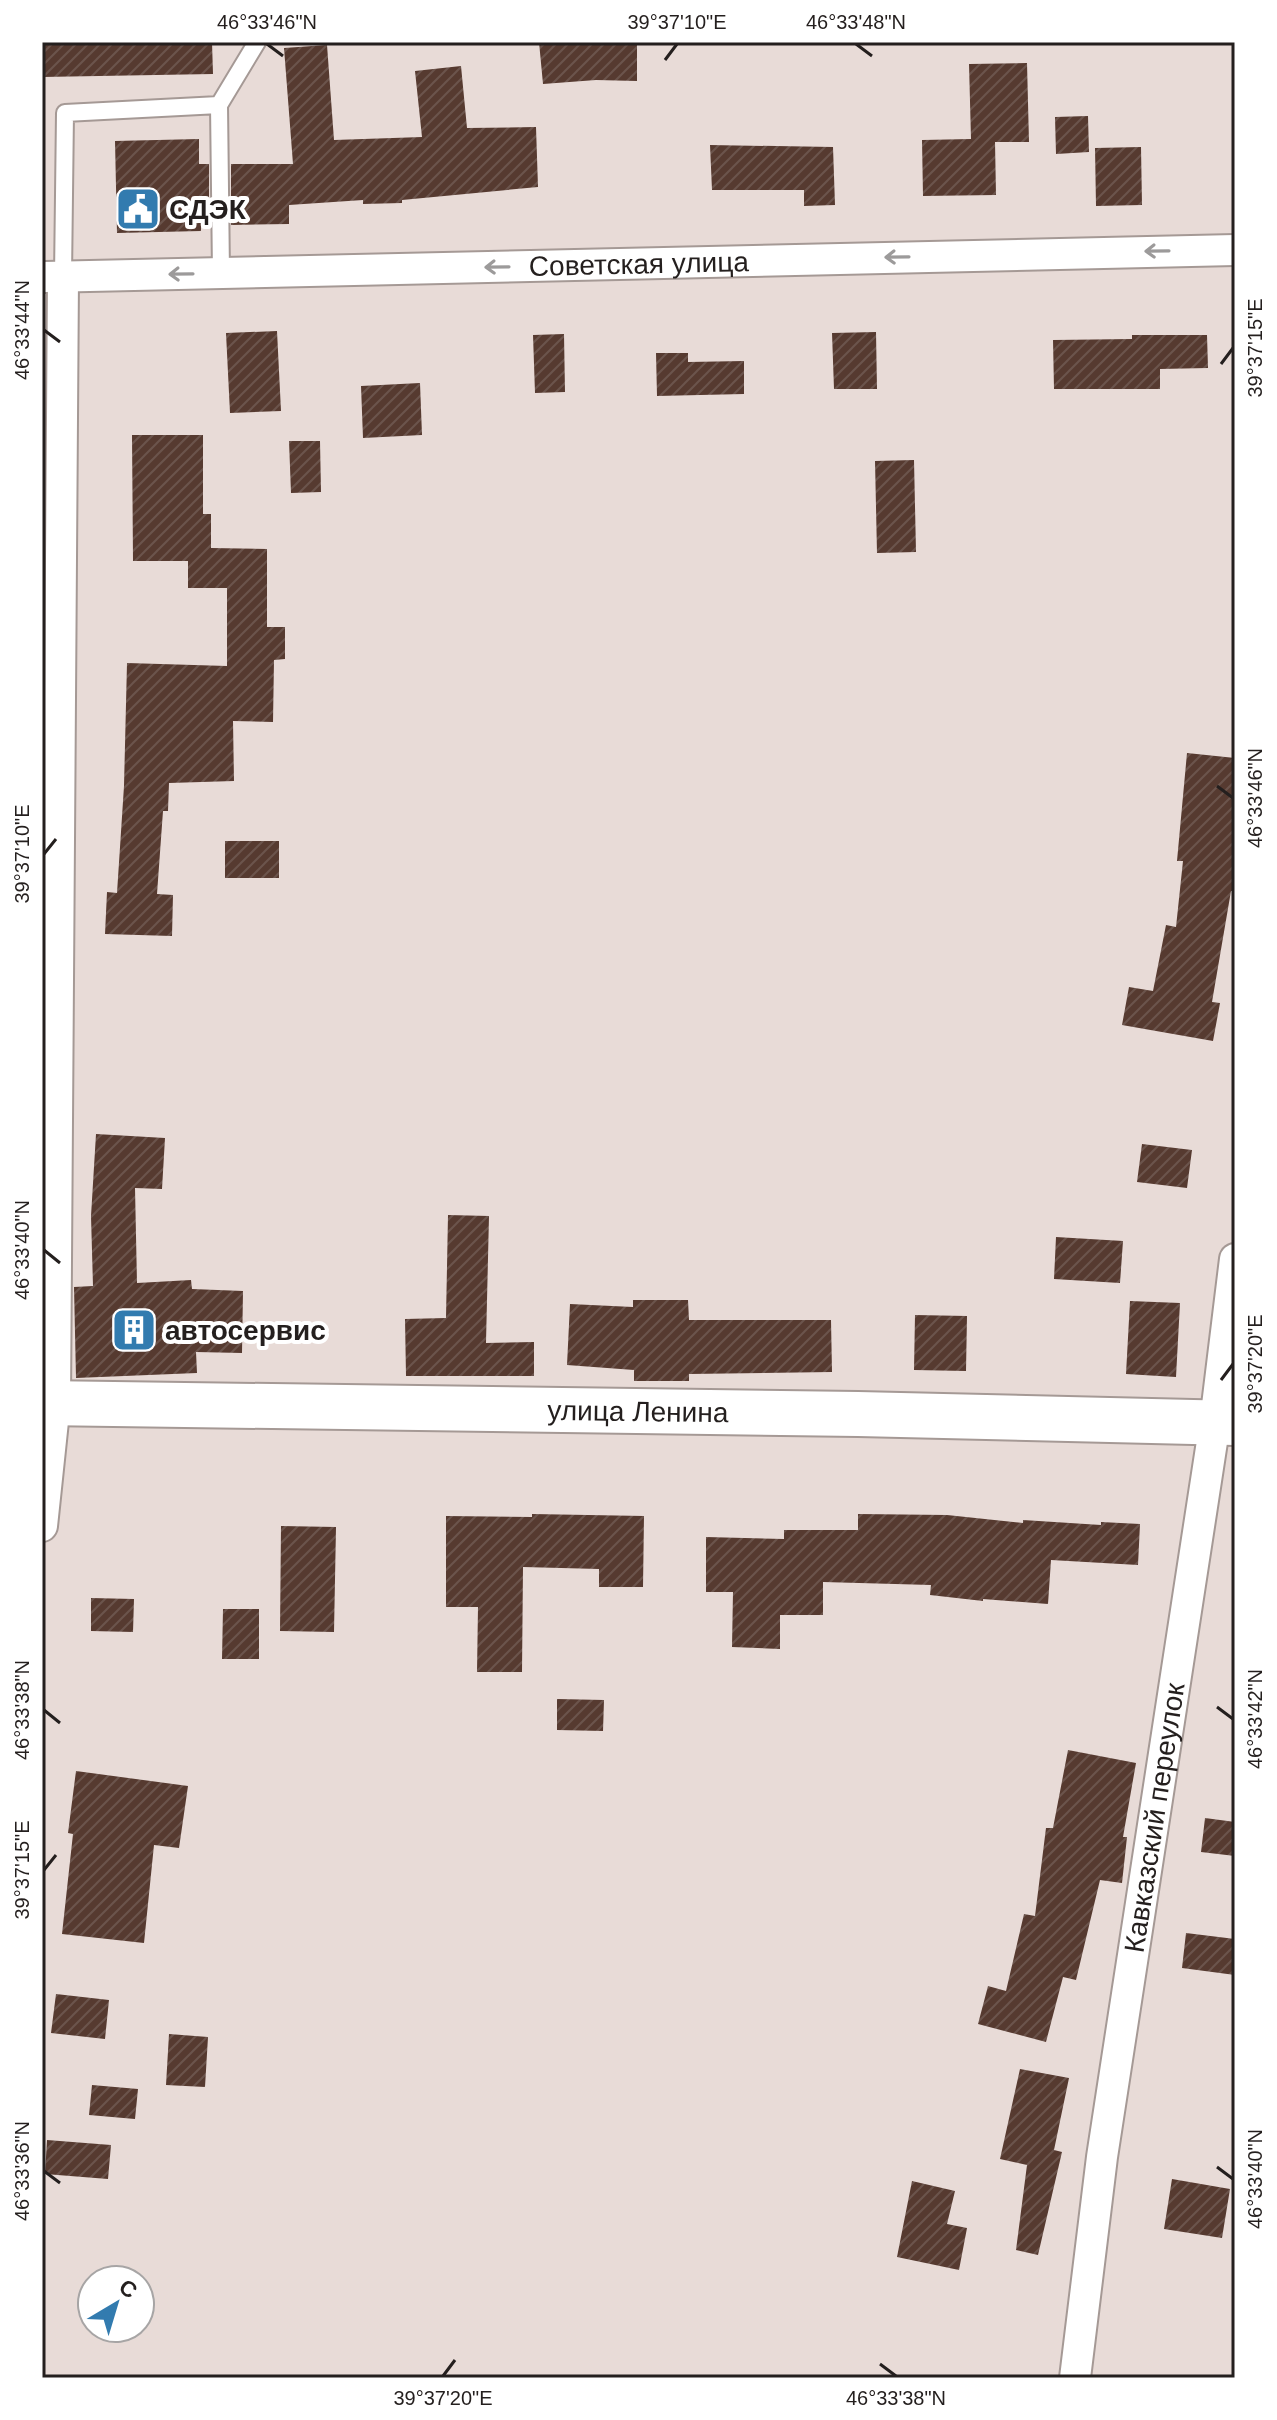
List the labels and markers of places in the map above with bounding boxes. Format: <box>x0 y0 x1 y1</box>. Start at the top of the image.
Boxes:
public building icon: СДЭК <box>114 185 162 233</box>
place label: СДЭК <box>169 194 247 225</box>
building icon: автосервис <box>110 1306 158 1354</box>
place label: автосервис <box>165 1315 326 1346</box>

